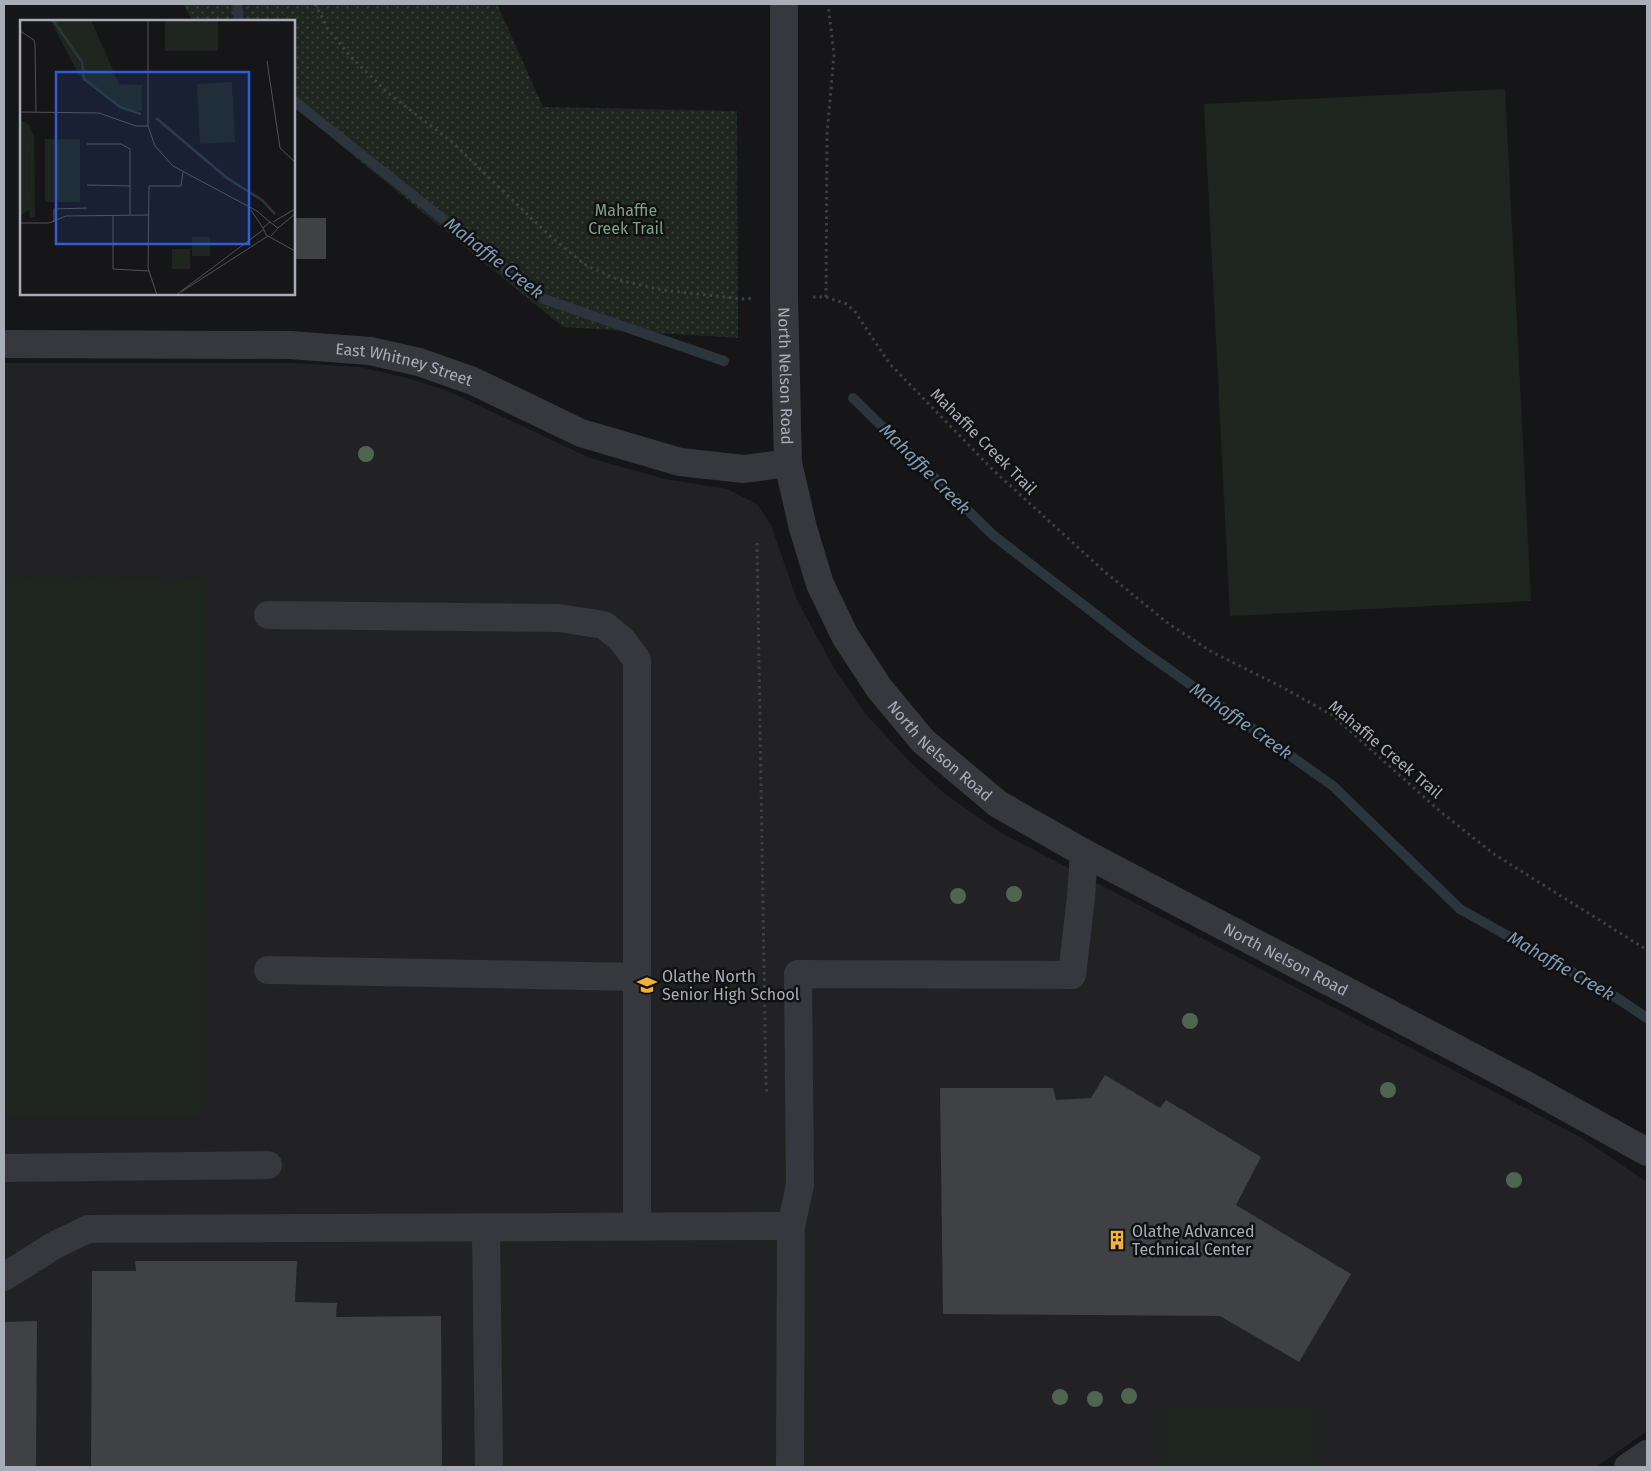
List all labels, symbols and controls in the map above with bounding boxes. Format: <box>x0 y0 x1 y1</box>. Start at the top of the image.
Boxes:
inset map <box>20 20 295 295</box>
park label: Mahaffie Creek Trail <box>588 201 664 238</box>
water label: Mahaffie Creek <box>440 213 548 304</box>
street label: North Nelson Road <box>774 307 797 445</box>
street label: East Whitney Street <box>335 339 475 390</box>
street label: Mahaffie Creek Trail <box>927 384 1041 499</box>
water label: Mahaffie Creek <box>875 419 975 519</box>
water label: Mahaffie Creek <box>1186 678 1296 764</box>
street label: Mahaffie Creek Trail <box>1325 696 1447 803</box>
street label: North Nelson Road <box>883 697 996 805</box>
street label: North Nelson Road <box>1220 919 1351 1000</box>
water label: Mahaffie Creek <box>1504 927 1618 1006</box>
place label: Olathe North Senior High School <box>662 967 800 1004</box>
school or university icon: Olathe North Senior High School <box>636 974 658 996</box>
place label: Olathe Advanced Technical Center <box>1132 1222 1255 1259</box>
building icon: Olathe Advanced Technical Center <box>1106 1229 1128 1251</box>

